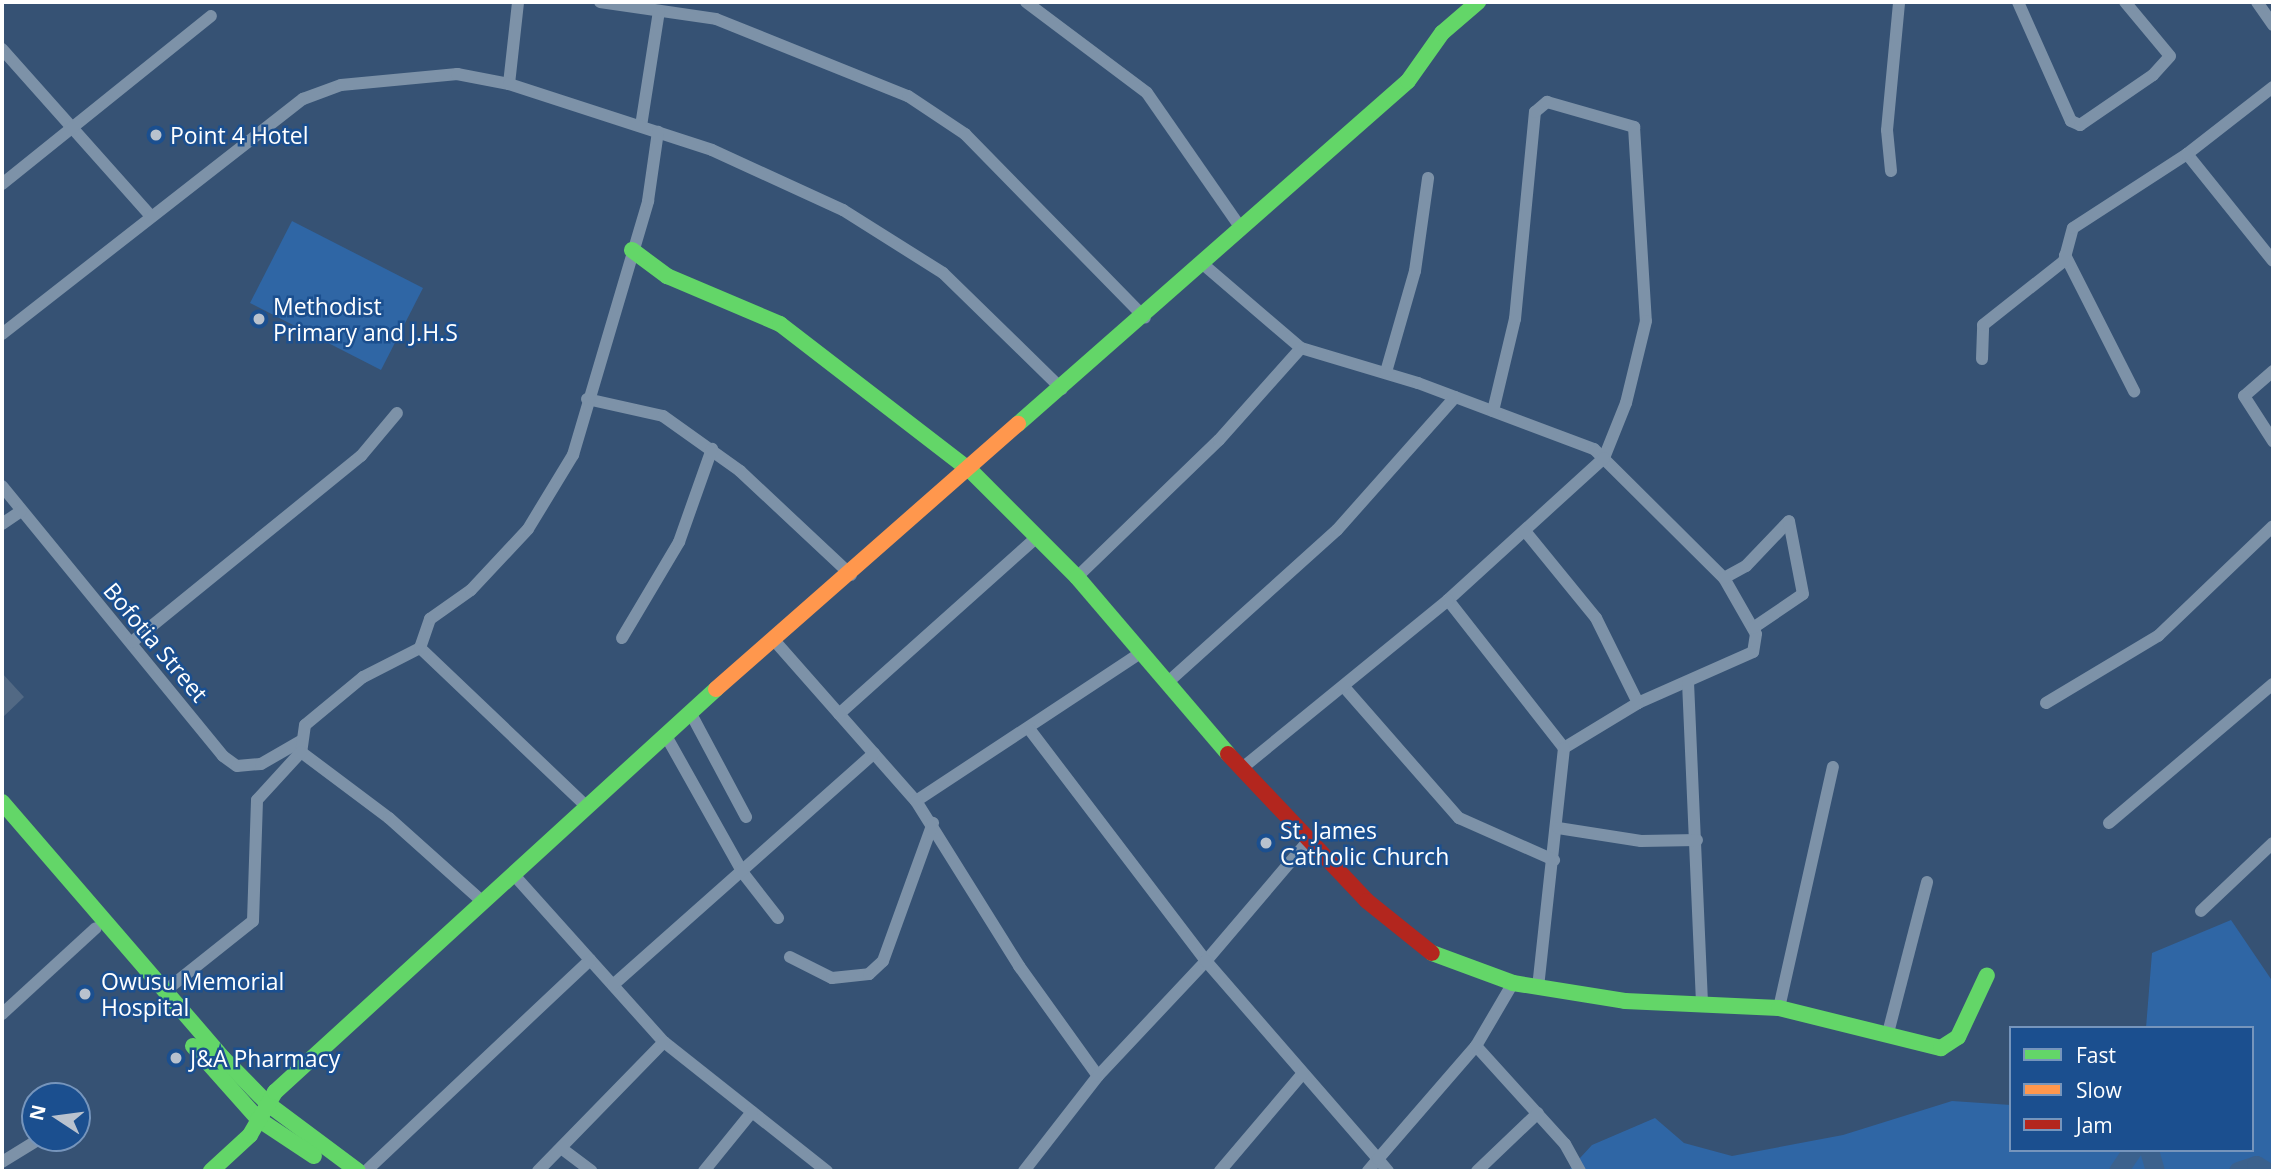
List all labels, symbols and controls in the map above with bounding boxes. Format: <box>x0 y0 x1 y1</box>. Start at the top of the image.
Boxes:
place label: Point 4 Hotel <box>170 121 309 149</box>
marker: Point 4 Hotel <box>148 127 164 143</box>
place label: Methodist Primary and J.H.S <box>273 292 458 346</box>
marker: Methodist Primary and J.H.S <box>251 311 267 327</box>
street label: Bofotia Street <box>98 577 214 707</box>
place label: St. James Catholic Church <box>1280 816 1449 870</box>
marker: St. James Catholic Church <box>1258 835 1274 851</box>
place label: Owusu Memorial Hospital <box>101 967 284 1021</box>
marker: Owusu Memorial Hospital <box>75 984 95 1004</box>
legend <box>2009 1026 2254 1152</box>
text: Fast <box>2076 1041 2116 1069</box>
place label: J&A Pharmacy <box>190 1044 340 1072</box>
marker: J&A Pharmacy <box>168 1050 184 1066</box>
text: Slow <box>2076 1076 2122 1104</box>
north arrow <box>21 1082 91 1152</box>
text: N <box>23 1102 52 1123</box>
text: Jam <box>2076 1111 2113 1139</box>

